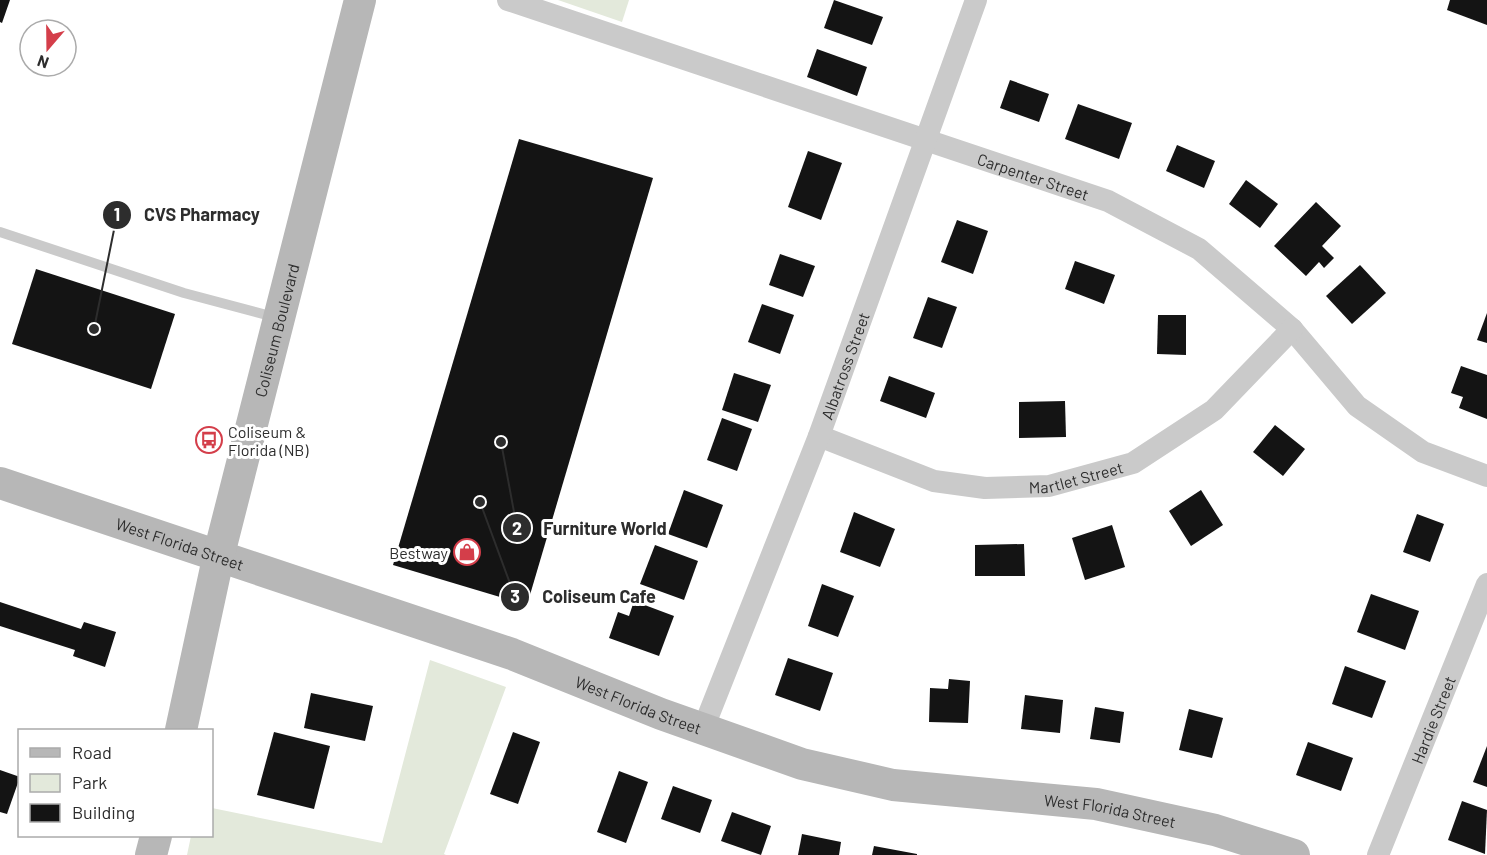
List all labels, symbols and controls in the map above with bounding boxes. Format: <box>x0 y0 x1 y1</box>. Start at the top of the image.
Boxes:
north arrow <box>18 18 78 78</box>
text: N <box>34 52 51 73</box>
street label: Carpenter Street <box>975 148 1092 203</box>
callout: CVS Pharmacy <box>102 197 272 233</box>
text: 1 <box>114 203 120 225</box>
text: CVS Pharmacy <box>144 203 260 225</box>
street label: Coliseum Boulevard <box>250 261 302 399</box>
street label: Albatross Street <box>816 309 872 422</box>
place label: Coliseum & Florida (NB) <box>228 422 309 459</box>
bus stop icon: Coliseum & Florida (NB) <box>194 425 224 455</box>
street label: Martlet Street <box>1029 457 1125 496</box>
callout: Furniture World <box>502 510 679 546</box>
street label: West Florida Street <box>114 513 247 573</box>
text: 2 <box>512 517 522 539</box>
text: Furniture World <box>543 517 667 539</box>
shop icon: Bestway <box>452 537 482 567</box>
place label: Bestway <box>389 543 449 562</box>
callout: Coliseum Cafe <box>500 579 668 615</box>
text: 3 <box>510 585 520 607</box>
text: Coliseum Cafe <box>542 585 656 607</box>
street label: West Florida Street <box>573 671 704 737</box>
street label: Hardie Street <box>1406 673 1459 766</box>
legend <box>18 729 213 837</box>
text: Road <box>72 741 112 763</box>
text: Park <box>72 771 107 793</box>
street label: West Florida Street <box>1043 790 1178 831</box>
text: Building <box>72 801 135 823</box>

